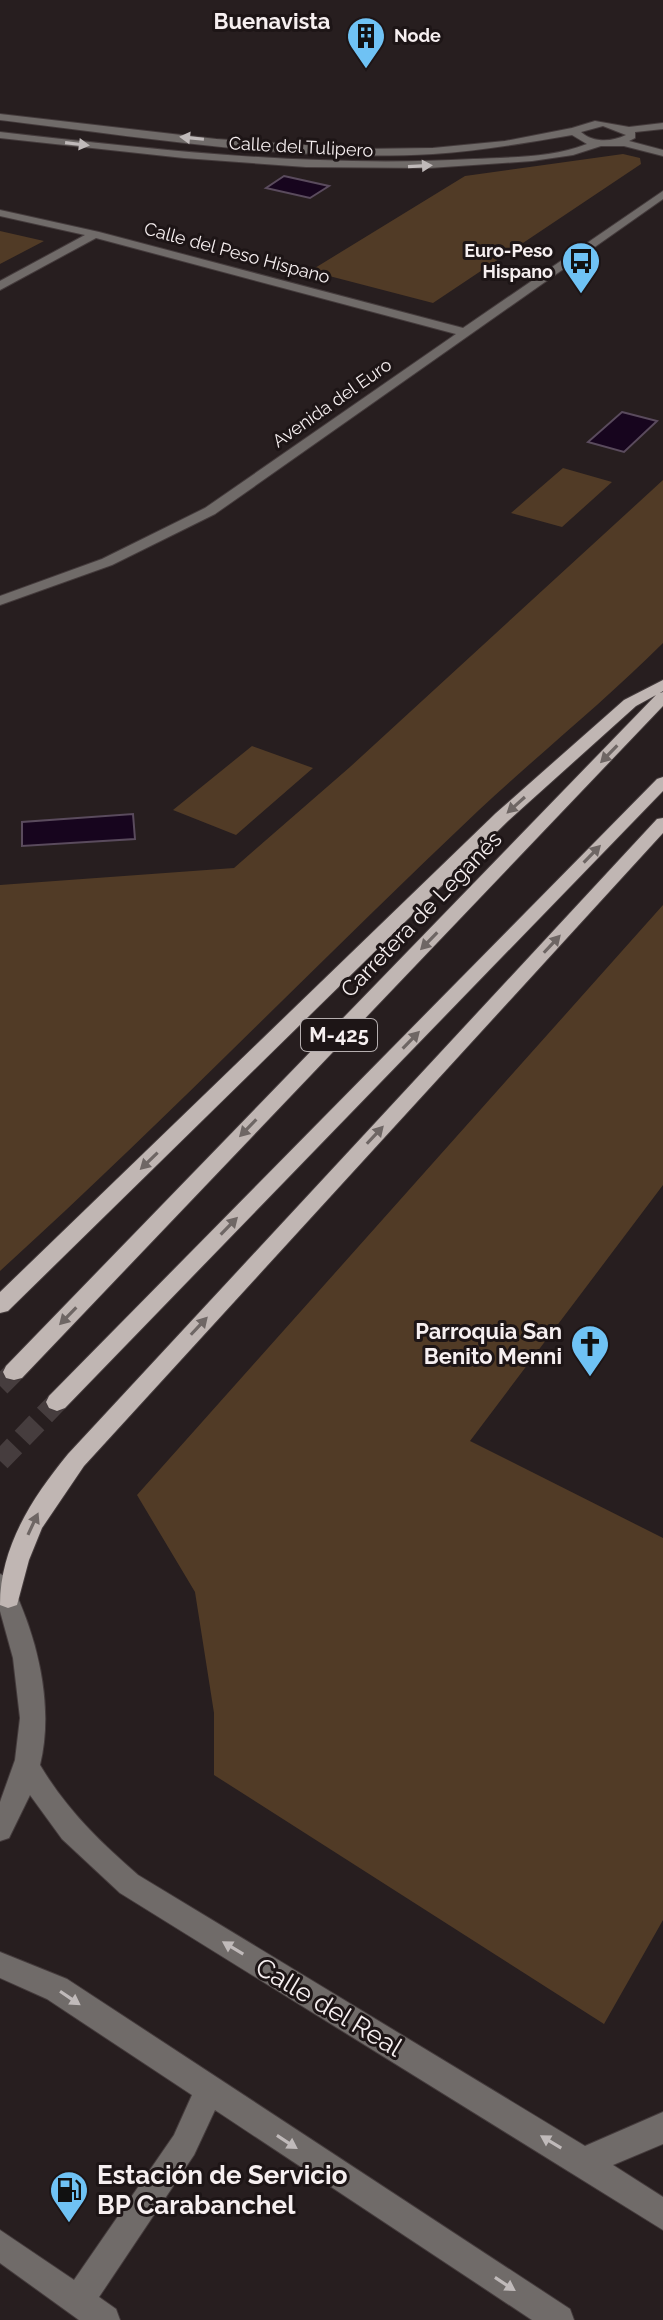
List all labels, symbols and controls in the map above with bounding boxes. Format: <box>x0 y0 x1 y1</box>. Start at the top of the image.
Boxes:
district label: Buenavista <box>214 8 330 34</box>
building icon: Node <box>345 15 387 70</box>
place label: Node <box>394 25 441 46</box>
one-way arrow <box>179 132 204 145</box>
street label: Calle del Tulipero <box>228 132 374 161</box>
one-way arrow <box>65 137 90 150</box>
one-way arrow <box>408 159 433 172</box>
street label: Calle del Peso Hispano <box>142 218 333 288</box>
place label: Euro-Peso Hispano <box>464 240 553 282</box>
bus stop icon: Euro-Peso Hispano <box>560 240 602 295</box>
street label: Avenida del Euro <box>268 354 395 451</box>
one-way arrow <box>600 744 619 763</box>
one-way arrow <box>507 795 526 813</box>
street label: Carretera de Leganés <box>335 826 507 1002</box>
one-way arrow <box>582 845 601 864</box>
one-way arrow <box>420 931 438 950</box>
one-way arrow <box>542 934 560 953</box>
road number: M-425 <box>301 1019 377 1051</box>
one-way arrow <box>401 1031 419 1050</box>
one-way arrow <box>240 1118 258 1137</box>
one-way arrow <box>366 1126 384 1145</box>
one-way arrow <box>140 1152 159 1170</box>
one-way arrow <box>219 1217 238 1236</box>
one-way arrow <box>59 1306 78 1325</box>
one-way arrow <box>190 1317 208 1336</box>
place label: Parroquia San Benito Menni <box>415 1318 562 1369</box>
church icon: Parroquia San Benito Menni <box>569 1323 611 1378</box>
one-way arrow <box>26 1513 40 1536</box>
one-way arrow <box>222 1941 245 1956</box>
street label: Calle del Real <box>250 1952 408 2063</box>
one-way arrow <box>60 1991 81 2006</box>
one-way arrow <box>276 2134 298 2148</box>
one-way arrow <box>540 2136 562 2150</box>
place label: Estación de Servicio BP Carabanchel <box>97 2160 347 2220</box>
fuel station icon: Estación de Servicio BP Carabanchel <box>48 2169 90 2224</box>
one-way arrow <box>494 2277 515 2292</box>

